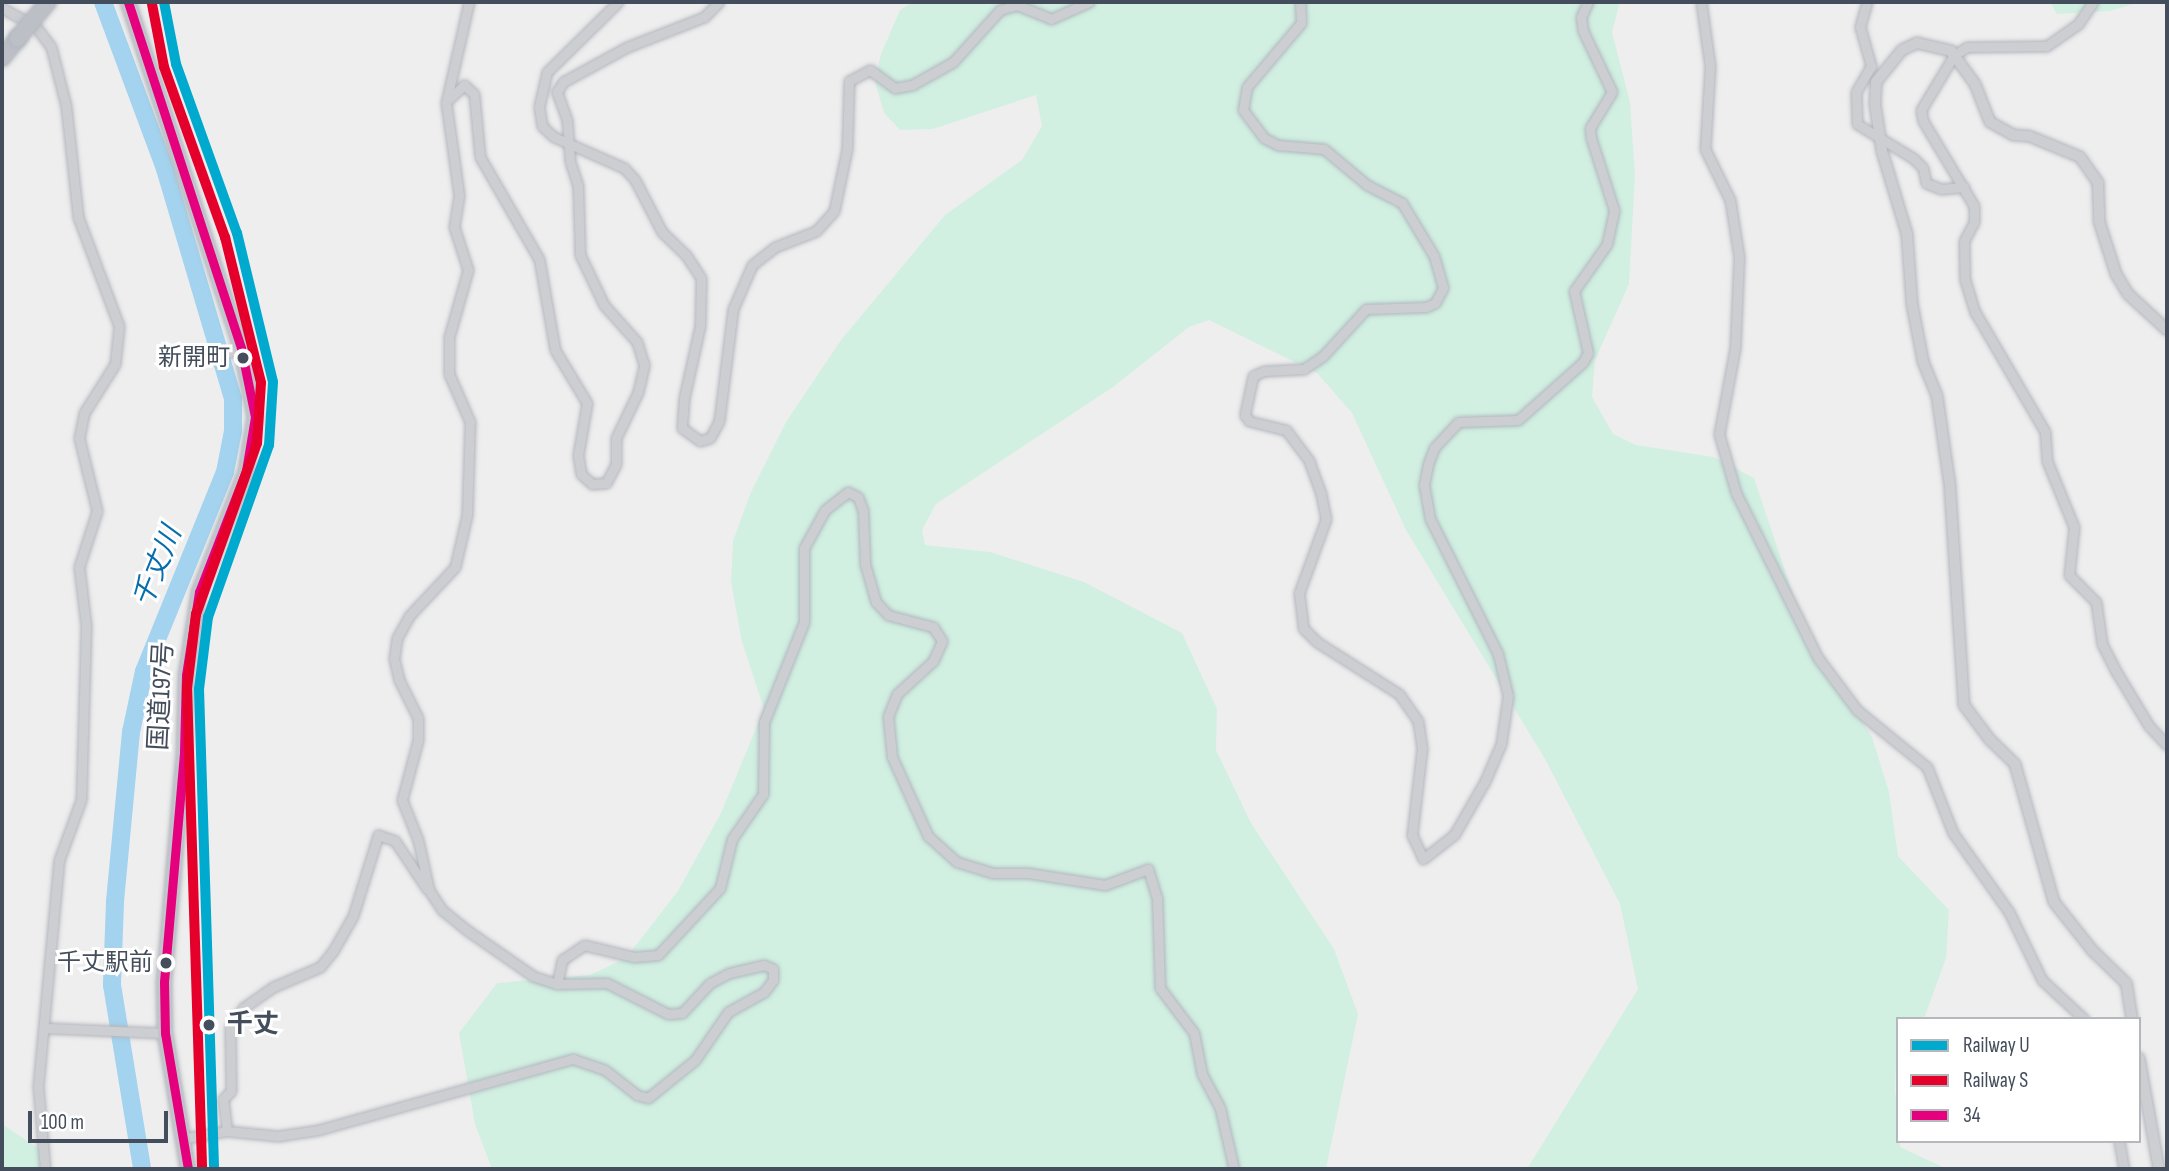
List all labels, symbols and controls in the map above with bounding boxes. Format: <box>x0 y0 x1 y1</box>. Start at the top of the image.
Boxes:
place label: 新開町 <box>158 344 230 372</box>
marker: 新開町 <box>236 351 250 365</box>
water label: 千丈川 <box>127 522 189 612</box>
street label: 国道197号 <box>144 641 180 751</box>
place label: 千丈駅前 <box>57 949 153 977</box>
marker: 千丈駅前 <box>159 956 173 970</box>
place label: 千丈 <box>227 1009 279 1041</box>
marker: 千丈 <box>198 1014 220 1036</box>
legend <box>1896 1017 2141 1143</box>
text: Railway U <box>1963 1033 2030 1058</box>
text: Railway S <box>1963 1068 2028 1093</box>
scale bar <box>32 1098 172 1142</box>
text: 34 <box>1963 1103 1981 1128</box>
text: 100 m <box>41 1110 84 1135</box>

